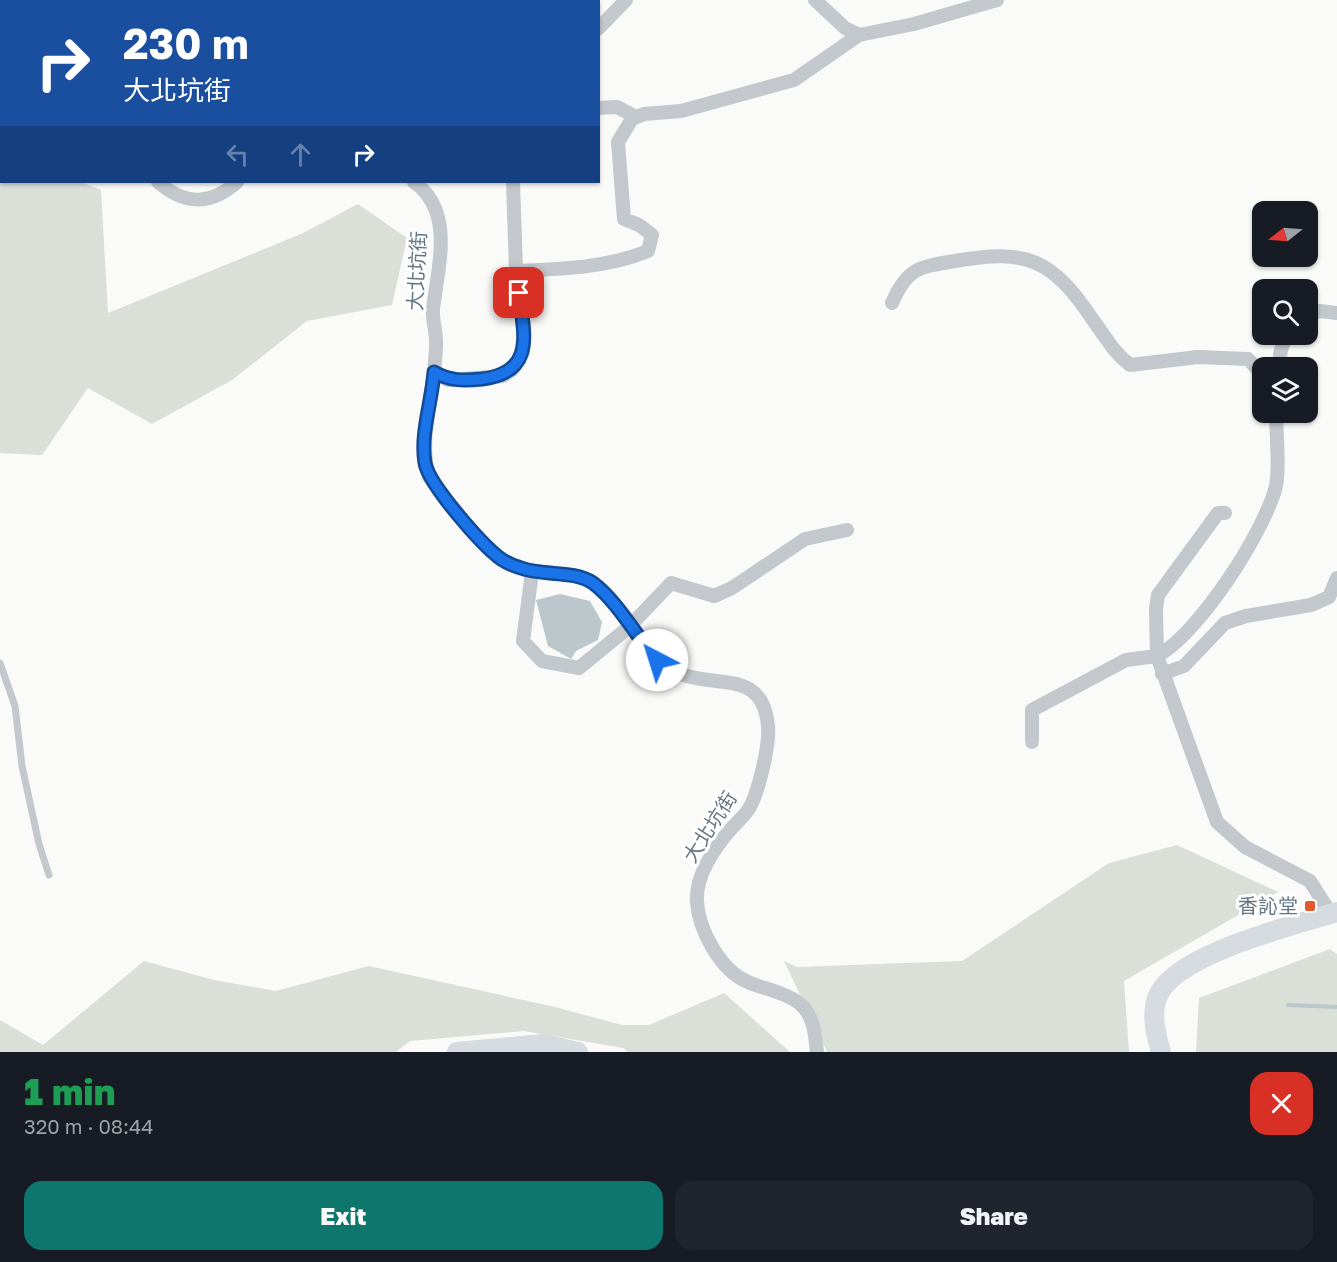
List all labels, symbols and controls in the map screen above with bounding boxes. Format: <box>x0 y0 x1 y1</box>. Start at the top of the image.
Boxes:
text: 230 m <box>123 18 249 68</box>
icon: right <box>24 24 102 102</box>
text: 大北坑街 <box>123 74 231 106</box>
icon: left <box>221 138 254 171</box>
icon: ahead <box>284 138 317 171</box>
icon: right <box>347 138 380 171</box>
north arrow <box>1252 201 1318 267</box>
map controls <box>1252 201 1318 423</box>
street label: 大北坑街 <box>402 230 430 312</box>
pin <box>493 267 544 318</box>
icon: arrive <box>502 276 535 309</box>
button: search <box>1252 279 1318 345</box>
button: layers <box>1252 357 1318 423</box>
position arrow <box>625 628 689 692</box>
street label: 大北坑街 <box>677 786 741 867</box>
place label: 香訫堂 <box>1238 893 1298 917</box>
marker: 香訫堂 <box>1303 899 1317 913</box>
text: 1 min <box>24 1070 115 1113</box>
button: close <box>1250 1072 1313 1135</box>
text: 320 m · 08:44 <box>24 1114 153 1138</box>
button: Exit <box>24 1181 663 1250</box>
button: Share <box>675 1181 1313 1250</box>

